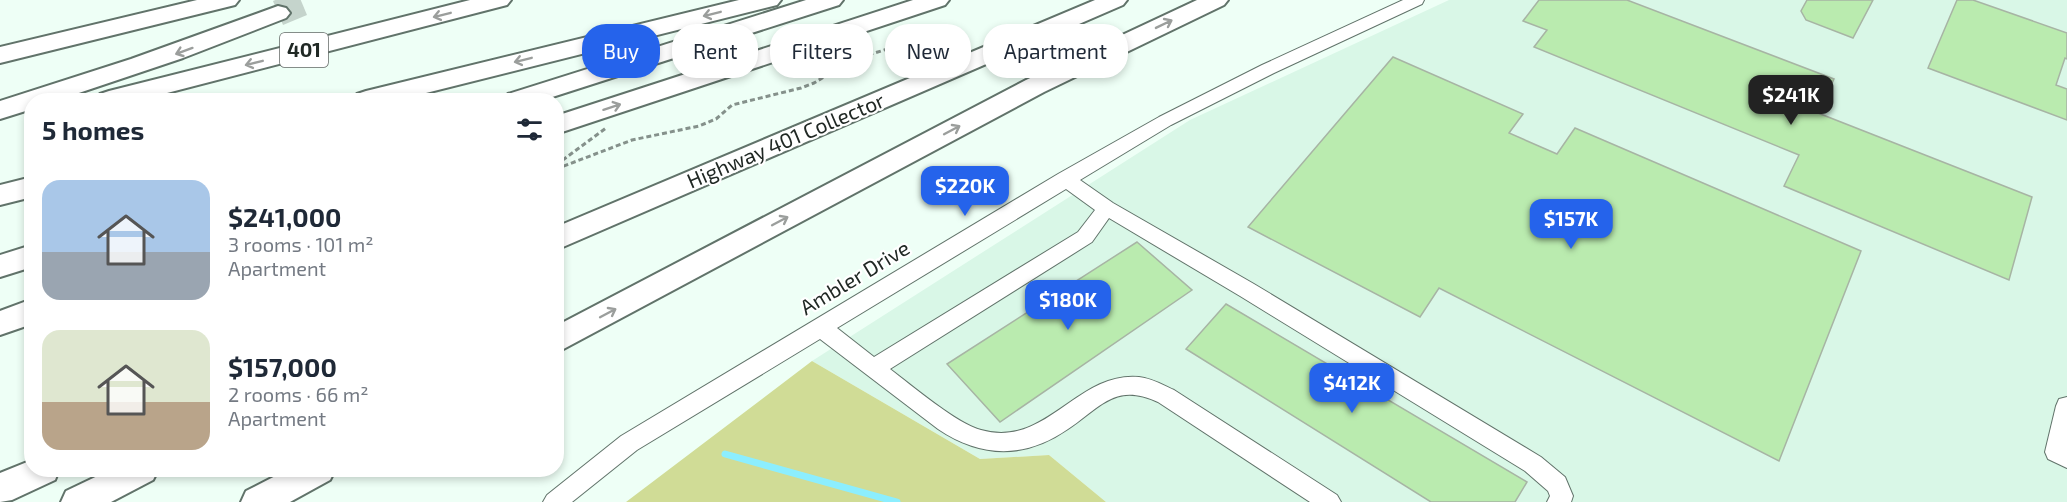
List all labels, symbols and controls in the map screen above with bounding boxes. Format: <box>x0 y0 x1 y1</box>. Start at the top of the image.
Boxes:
one-way arrow <box>703 8 722 20</box>
one-way arrow <box>433 9 452 21</box>
one-way arrow <box>1155 17 1173 29</box>
chip: Buy <box>582 24 660 78</box>
chip: Rent <box>672 24 758 78</box>
chip: Filters <box>770 24 873 78</box>
chip: New <box>885 24 971 78</box>
chip: Apartment <box>983 24 1128 78</box>
road number: 401 <box>280 33 328 67</box>
one-way arrow <box>176 46 194 57</box>
one-way arrow <box>513 55 532 67</box>
one-way arrow <box>244 58 263 70</box>
pin: $241K <box>1749 75 1833 126</box>
text: $241K <box>1762 82 1820 106</box>
street label: Highway 401 Collector <box>683 86 888 193</box>
one-way arrow <box>602 101 621 112</box>
icon: filters <box>513 113 546 146</box>
text: 5 homes <box>42 114 144 145</box>
one-way arrow <box>943 124 961 135</box>
pin: $220K <box>923 166 1007 217</box>
text: $220K <box>935 173 995 197</box>
pin: $157K <box>1529 199 1613 250</box>
text: $241,000 <box>228 201 342 232</box>
icon: home <box>90 204 162 276</box>
text: $157K <box>1544 206 1598 230</box>
one-way arrow <box>771 215 788 227</box>
text: 3 rooms · 101 m² <box>228 232 374 256</box>
street label: Ambler Drive <box>795 234 914 319</box>
text: Apartment <box>228 256 326 280</box>
pin: $180K <box>1026 280 1110 331</box>
text: $180K <box>1039 287 1097 311</box>
one-way arrow <box>599 307 616 319</box>
text: $157,000 <box>228 351 337 382</box>
icon: home <box>90 354 162 426</box>
pin: $412K <box>1310 363 1394 414</box>
text: $412K <box>1323 370 1381 394</box>
text: 2 rooms · 66 m² <box>228 382 369 406</box>
text: Apartment <box>228 406 326 430</box>

